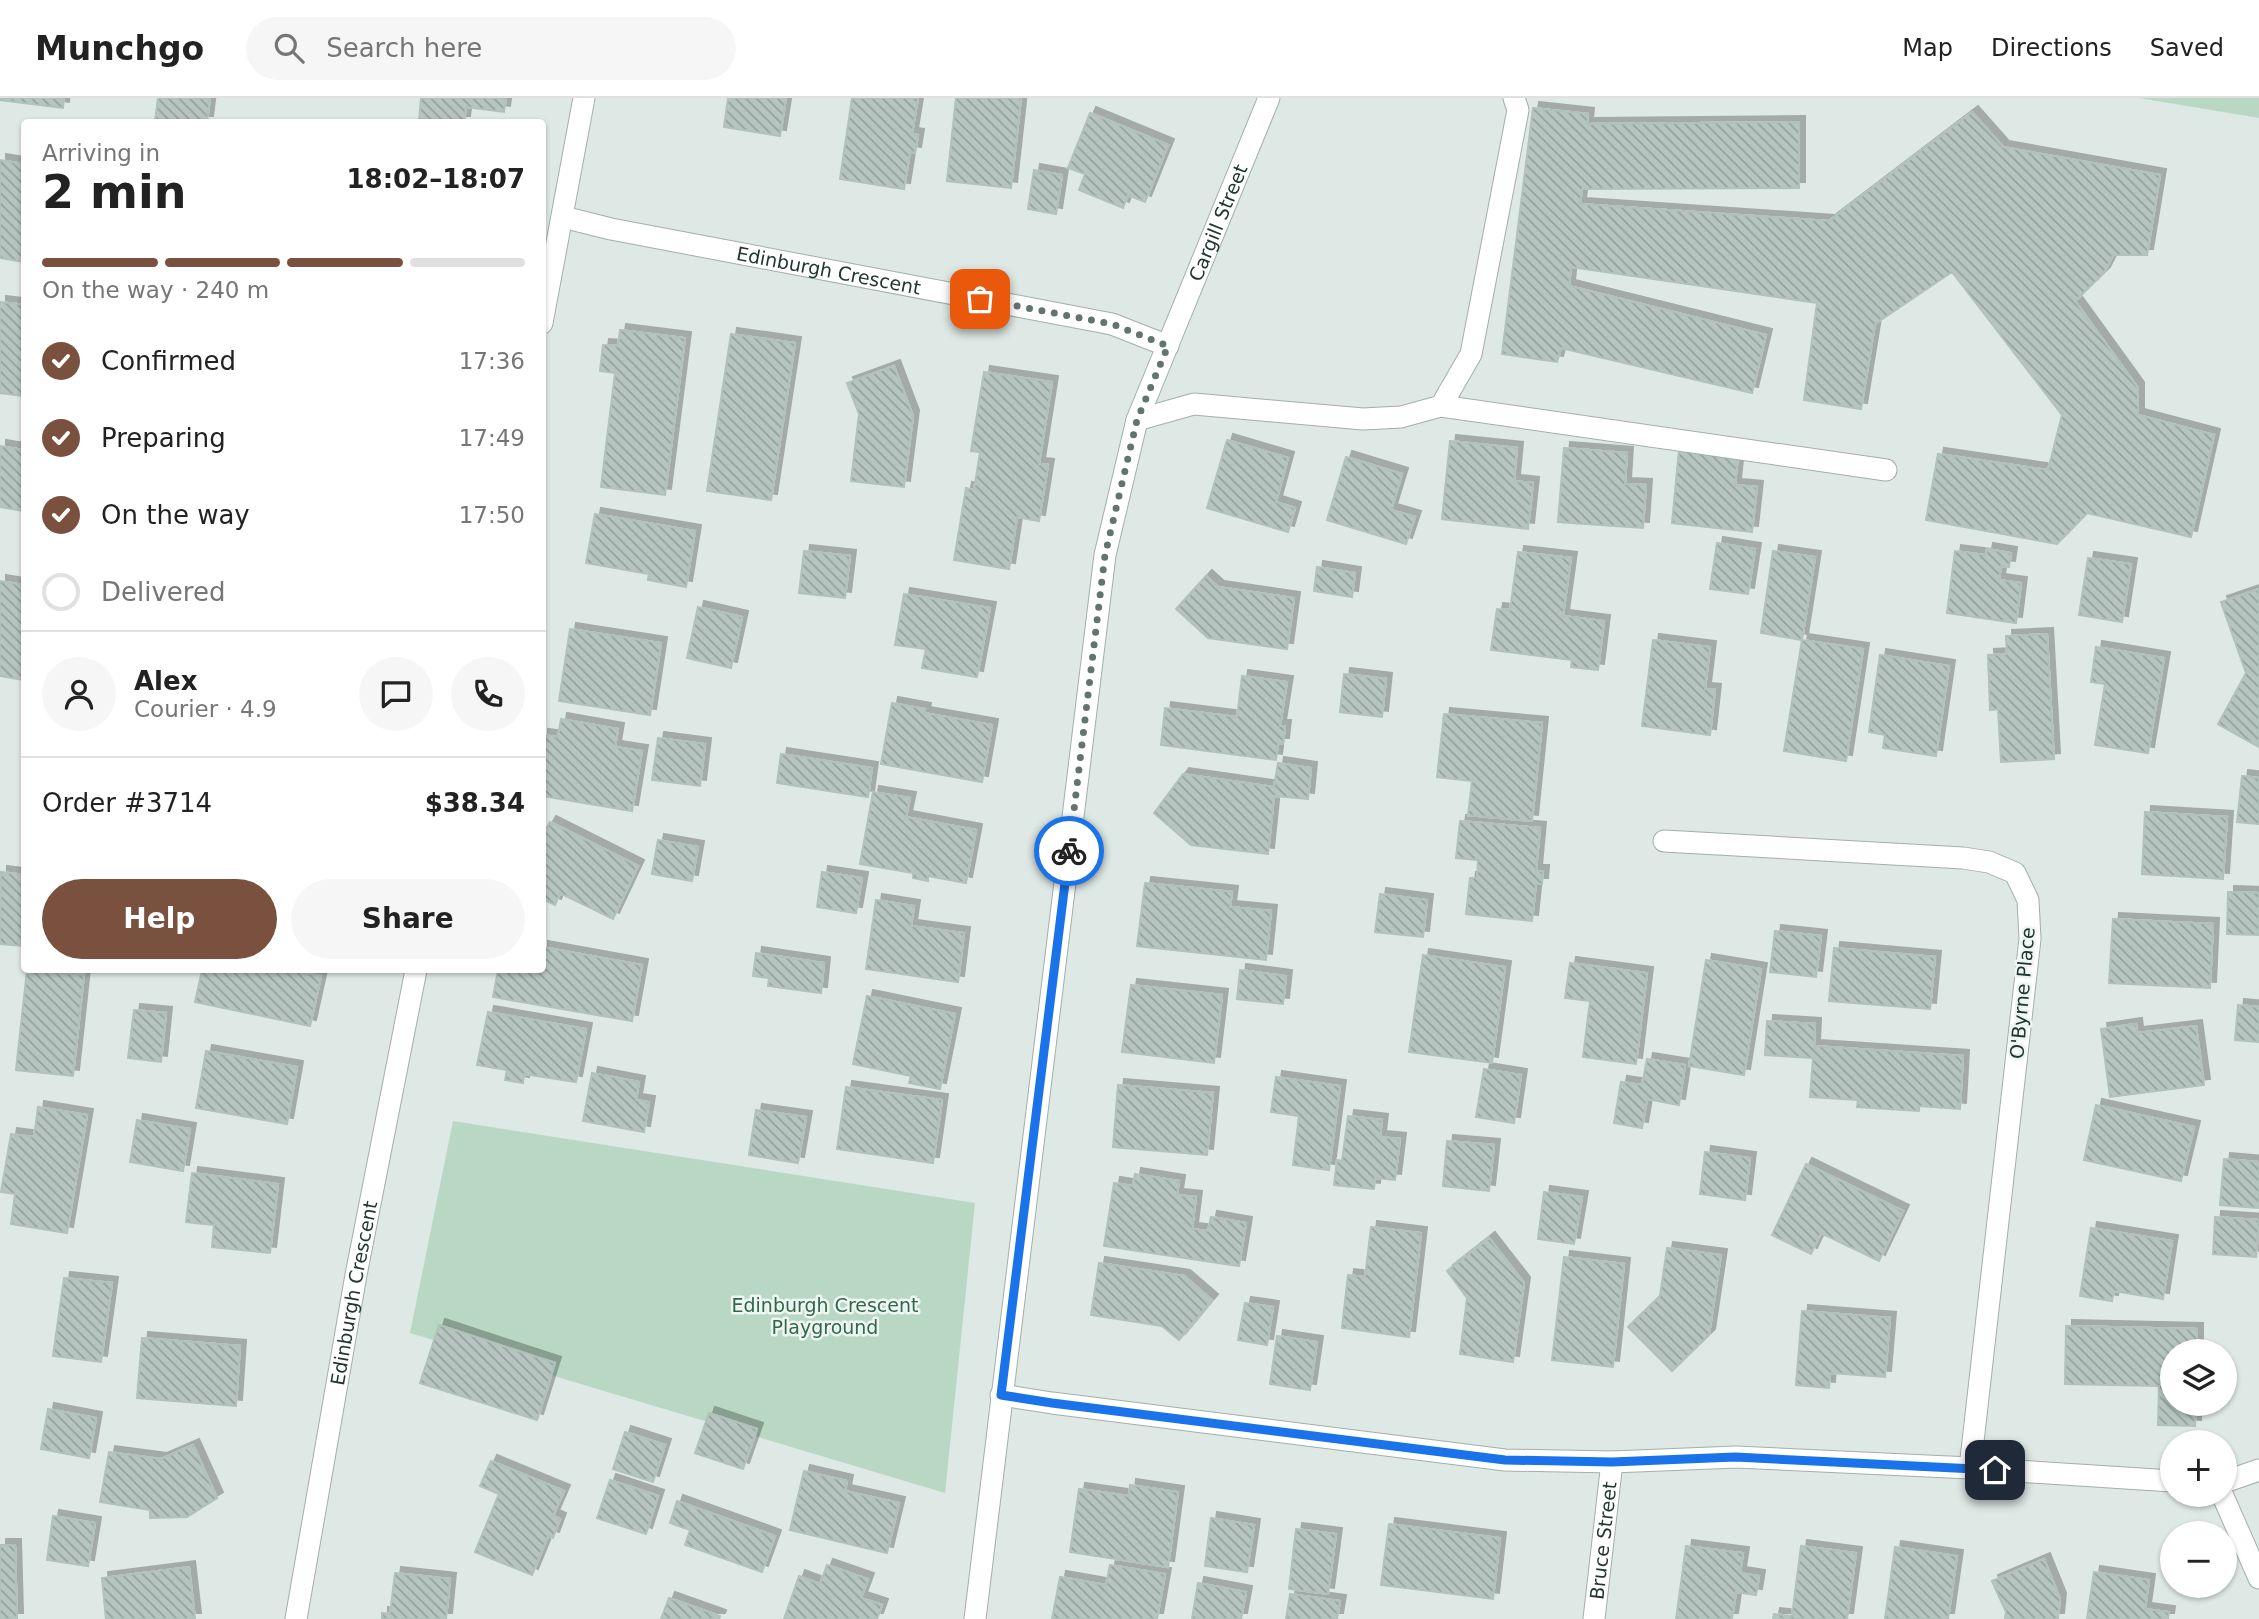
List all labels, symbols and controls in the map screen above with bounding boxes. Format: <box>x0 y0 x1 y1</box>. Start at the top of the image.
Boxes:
search box <box>246 17 736 80</box>
text: Munchgo <box>35 29 204 68</box>
icon: search <box>270 29 308 67</box>
text: Search here <box>326 33 482 63</box>
text: Map <box>1902 34 1953 62</box>
text: Directions <box>1991 34 2112 62</box>
text: Saved <box>2150 34 2224 62</box>
text: Arriving in <box>42 140 160 166</box>
street label: Cargill Street <box>1184 161 1252 284</box>
text: 18:02–18:07 <box>346 164 525 194</box>
text: 2 min <box>42 165 186 219</box>
street label: Edinburgh Crescent <box>735 242 923 299</box>
pin <box>950 269 1010 329</box>
text: On the way · 240 m <box>42 277 269 303</box>
icon: bag <box>961 280 999 318</box>
icon: check <box>42 342 80 380</box>
text: Confirmed <box>101 346 236 376</box>
text: 17:36 <box>459 348 525 374</box>
icon: check <box>42 419 80 457</box>
text: Preparing <box>101 423 226 453</box>
text: 17:49 <box>459 425 525 451</box>
icon: check <box>42 496 80 534</box>
text: On the way <box>101 500 250 530</box>
text: 17:50 <box>459 502 525 528</box>
text: Delivered <box>101 577 225 607</box>
button: person <box>42 657 116 731</box>
button: chat <box>359 657 433 731</box>
button: phone <box>451 657 525 731</box>
text: Alex <box>134 666 197 696</box>
text: Courier · 4.9 <box>134 696 277 722</box>
text: Order #3714 <box>42 788 212 818</box>
text: $38.34 <box>425 788 525 818</box>
courier <box>1034 816 1104 886</box>
icon: bike <box>1050 832 1088 870</box>
button: Help <box>42 879 277 959</box>
button: Share <box>291 879 525 959</box>
street label: O'Byrne Place <box>2005 926 2039 1060</box>
street label: Edinburgh Crescent <box>326 1199 381 1387</box>
park label: Edinburgh Crescent Playground <box>732 1294 919 1338</box>
map controls <box>2160 1339 2237 1598</box>
button: layers <box>2160 1339 2237 1416</box>
button: + <box>2160 1430 2237 1507</box>
pin <box>1965 1440 2025 1500</box>
icon: home <box>1976 1451 2014 1489</box>
street label: Bruce Street <box>1585 1480 1621 1601</box>
button: − <box>2160 1521 2237 1598</box>

